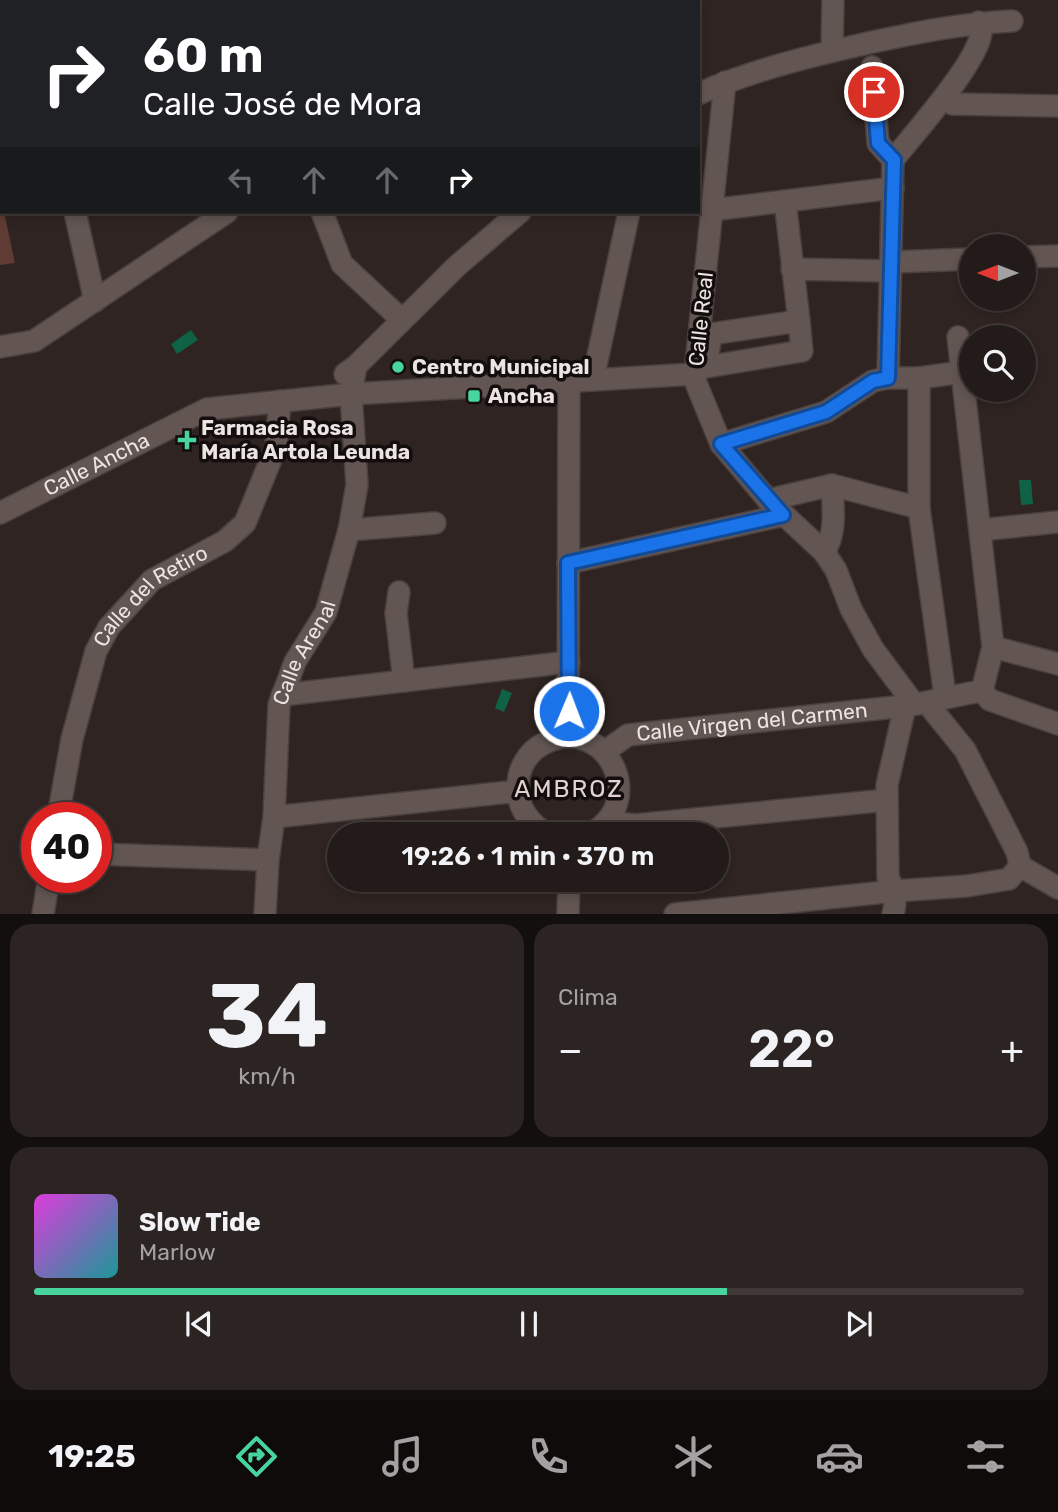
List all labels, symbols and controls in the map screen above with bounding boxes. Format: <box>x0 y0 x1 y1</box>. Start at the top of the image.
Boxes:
text: 60 m <box>143 26 264 84</box>
icon: right <box>28 28 119 119</box>
pin <box>844 62 904 122</box>
icon: arrive <box>855 73 893 111</box>
text: Calle José de Mora <box>143 85 422 123</box>
icon: left <box>222 161 260 199</box>
icon: ahead <box>295 161 333 199</box>
icon: ahead <box>368 161 406 199</box>
icon: right <box>441 161 479 199</box>
north arrow <box>959 234 1036 312</box>
map controls <box>959 234 1036 402</box>
street label: Calle Real <box>683 271 718 367</box>
button: search <box>959 325 1036 402</box>
place label: Centro Municipal <box>412 354 590 379</box>
marker: Centro Municipal <box>390 359 406 375</box>
place label: Ancha <box>488 383 555 408</box>
marker: Ancha <box>466 388 482 404</box>
place label: Farmacia Rosa María Artola Leunda <box>201 415 410 464</box>
street label: Calle Ancha <box>39 427 153 501</box>
marker: Farmacia Rosa María Artola Leunda <box>179 432 195 448</box>
street label: Calle del Retiro <box>88 540 212 651</box>
street label: Calle Arenal <box>267 598 341 708</box>
position arrow <box>532 674 606 748</box>
street label: Calle Virgen del Carmen <box>635 697 869 746</box>
district label: AMBROZ <box>514 775 624 803</box>
speed limit sign: 40 <box>21 802 112 893</box>
text: 19:26 · 1 min · 370 m <box>402 841 654 872</box>
text: 34 <box>206 962 328 1070</box>
text: Clima <box>558 983 618 1011</box>
text: 22° <box>748 1018 835 1080</box>
text: − <box>558 1027 583 1073</box>
text: + <box>1000 1027 1024 1073</box>
text: km/h <box>238 1062 296 1090</box>
text: Slow Tide <box>139 1207 261 1238</box>
text: Marlow <box>139 1238 216 1266</box>
icon: previous <box>180 1305 218 1343</box>
icon: pause <box>510 1305 548 1343</box>
icon: next <box>840 1305 878 1343</box>
icon: directions <box>232 1432 281 1481</box>
icon: music <box>378 1432 427 1481</box>
icon: phone <box>524 1432 573 1481</box>
icon: climate <box>669 1432 718 1481</box>
icon: car <box>815 1432 864 1481</box>
icon: filters <box>961 1432 1010 1481</box>
text: 19:25 <box>48 1437 136 1475</box>

